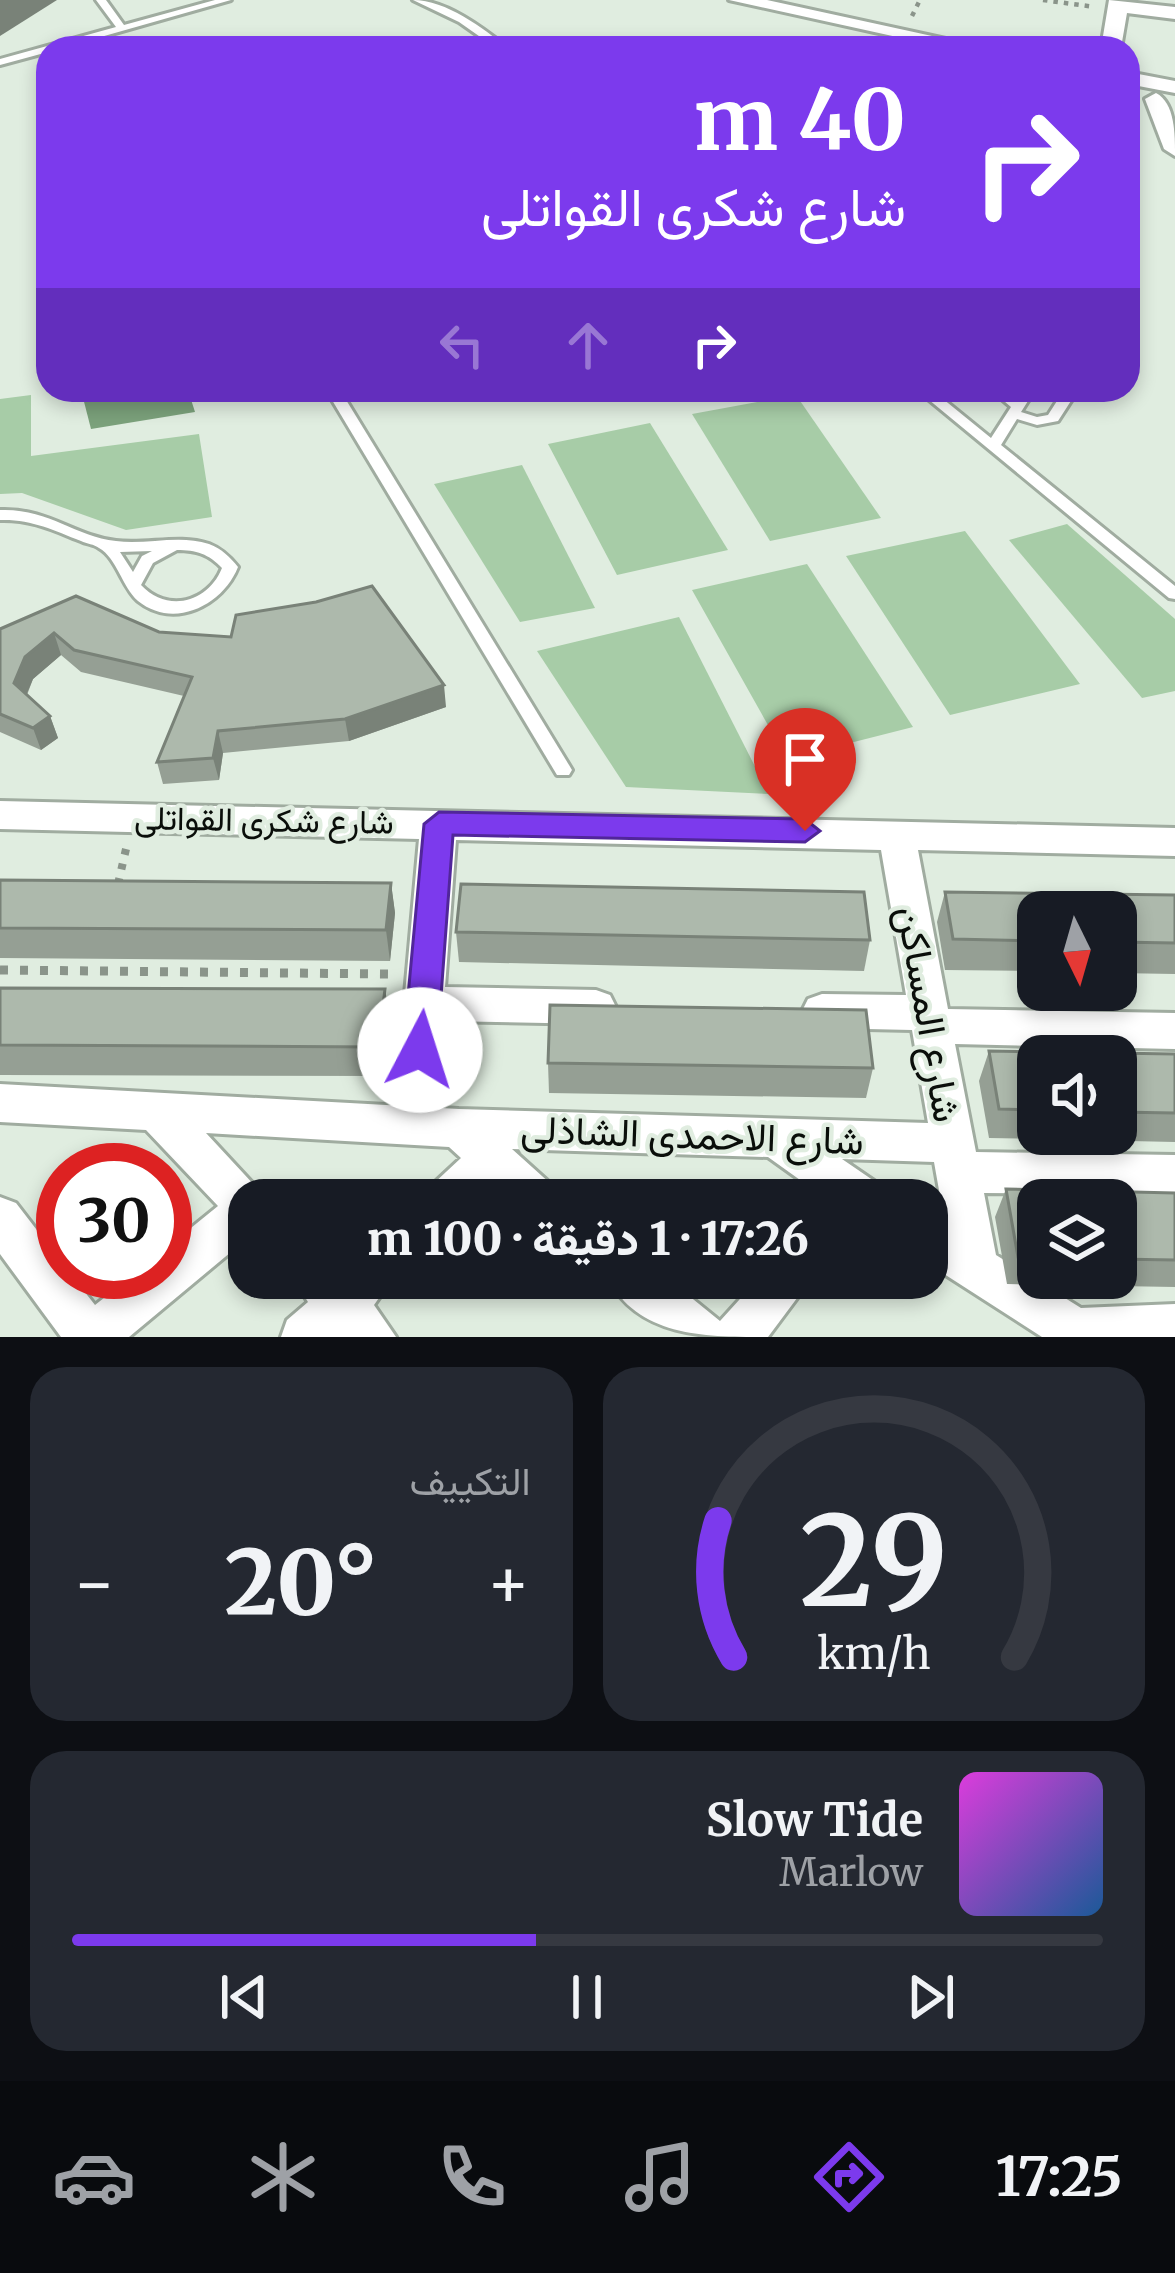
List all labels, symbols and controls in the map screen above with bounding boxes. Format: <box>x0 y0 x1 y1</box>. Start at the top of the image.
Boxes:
text: 40 m <box>694 67 906 173</box>
icon: right <box>948 84 1104 240</box>
text: شارع شكرى القواتلى <box>481 173 906 241</box>
icon: left <box>429 312 495 378</box>
icon: ahead <box>555 312 621 378</box>
icon: right <box>681 312 747 378</box>
pin <box>754 708 856 831</box>
icon: arrive <box>772 726 838 792</box>
street label: شارع شكرى القواتلى <box>134 797 394 845</box>
north arrow <box>1017 891 1137 1011</box>
map controls <box>1017 891 1137 1299</box>
street label: شارع المساكن <box>884 902 972 1126</box>
position arrow <box>357 987 483 1113</box>
button: sound <box>1017 1035 1137 1155</box>
street label: شارع الاحمدى الشاذلى <box>519 1105 865 1167</box>
speed limit sign: 30 <box>36 1143 192 1299</box>
button: layers <box>1017 1179 1137 1299</box>
text: 17:26 · 1 دقيقة · 100 m <box>367 1211 809 1267</box>
text: التكييف <box>410 1457 531 1506</box>
text: 29 <box>800 1483 948 1640</box>
text: 20° <box>224 1526 378 1640</box>
text: − <box>72 1542 116 1625</box>
text: + <box>486 1542 531 1625</box>
text: km/h <box>817 1627 931 1681</box>
text: Slow Tide <box>706 1792 923 1848</box>
text: Marlow <box>779 1848 923 1897</box>
icon: previous <box>211 1964 277 2030</box>
icon: pause <box>554 1964 620 2030</box>
icon: next <box>898 1964 964 2030</box>
icon: car <box>52 2135 136 2219</box>
icon: climate <box>241 2135 325 2219</box>
icon: phone <box>430 2135 514 2219</box>
icon: music <box>618 2135 702 2219</box>
icon: directions <box>807 2135 891 2219</box>
text: 17:25 <box>996 2143 1123 2211</box>

